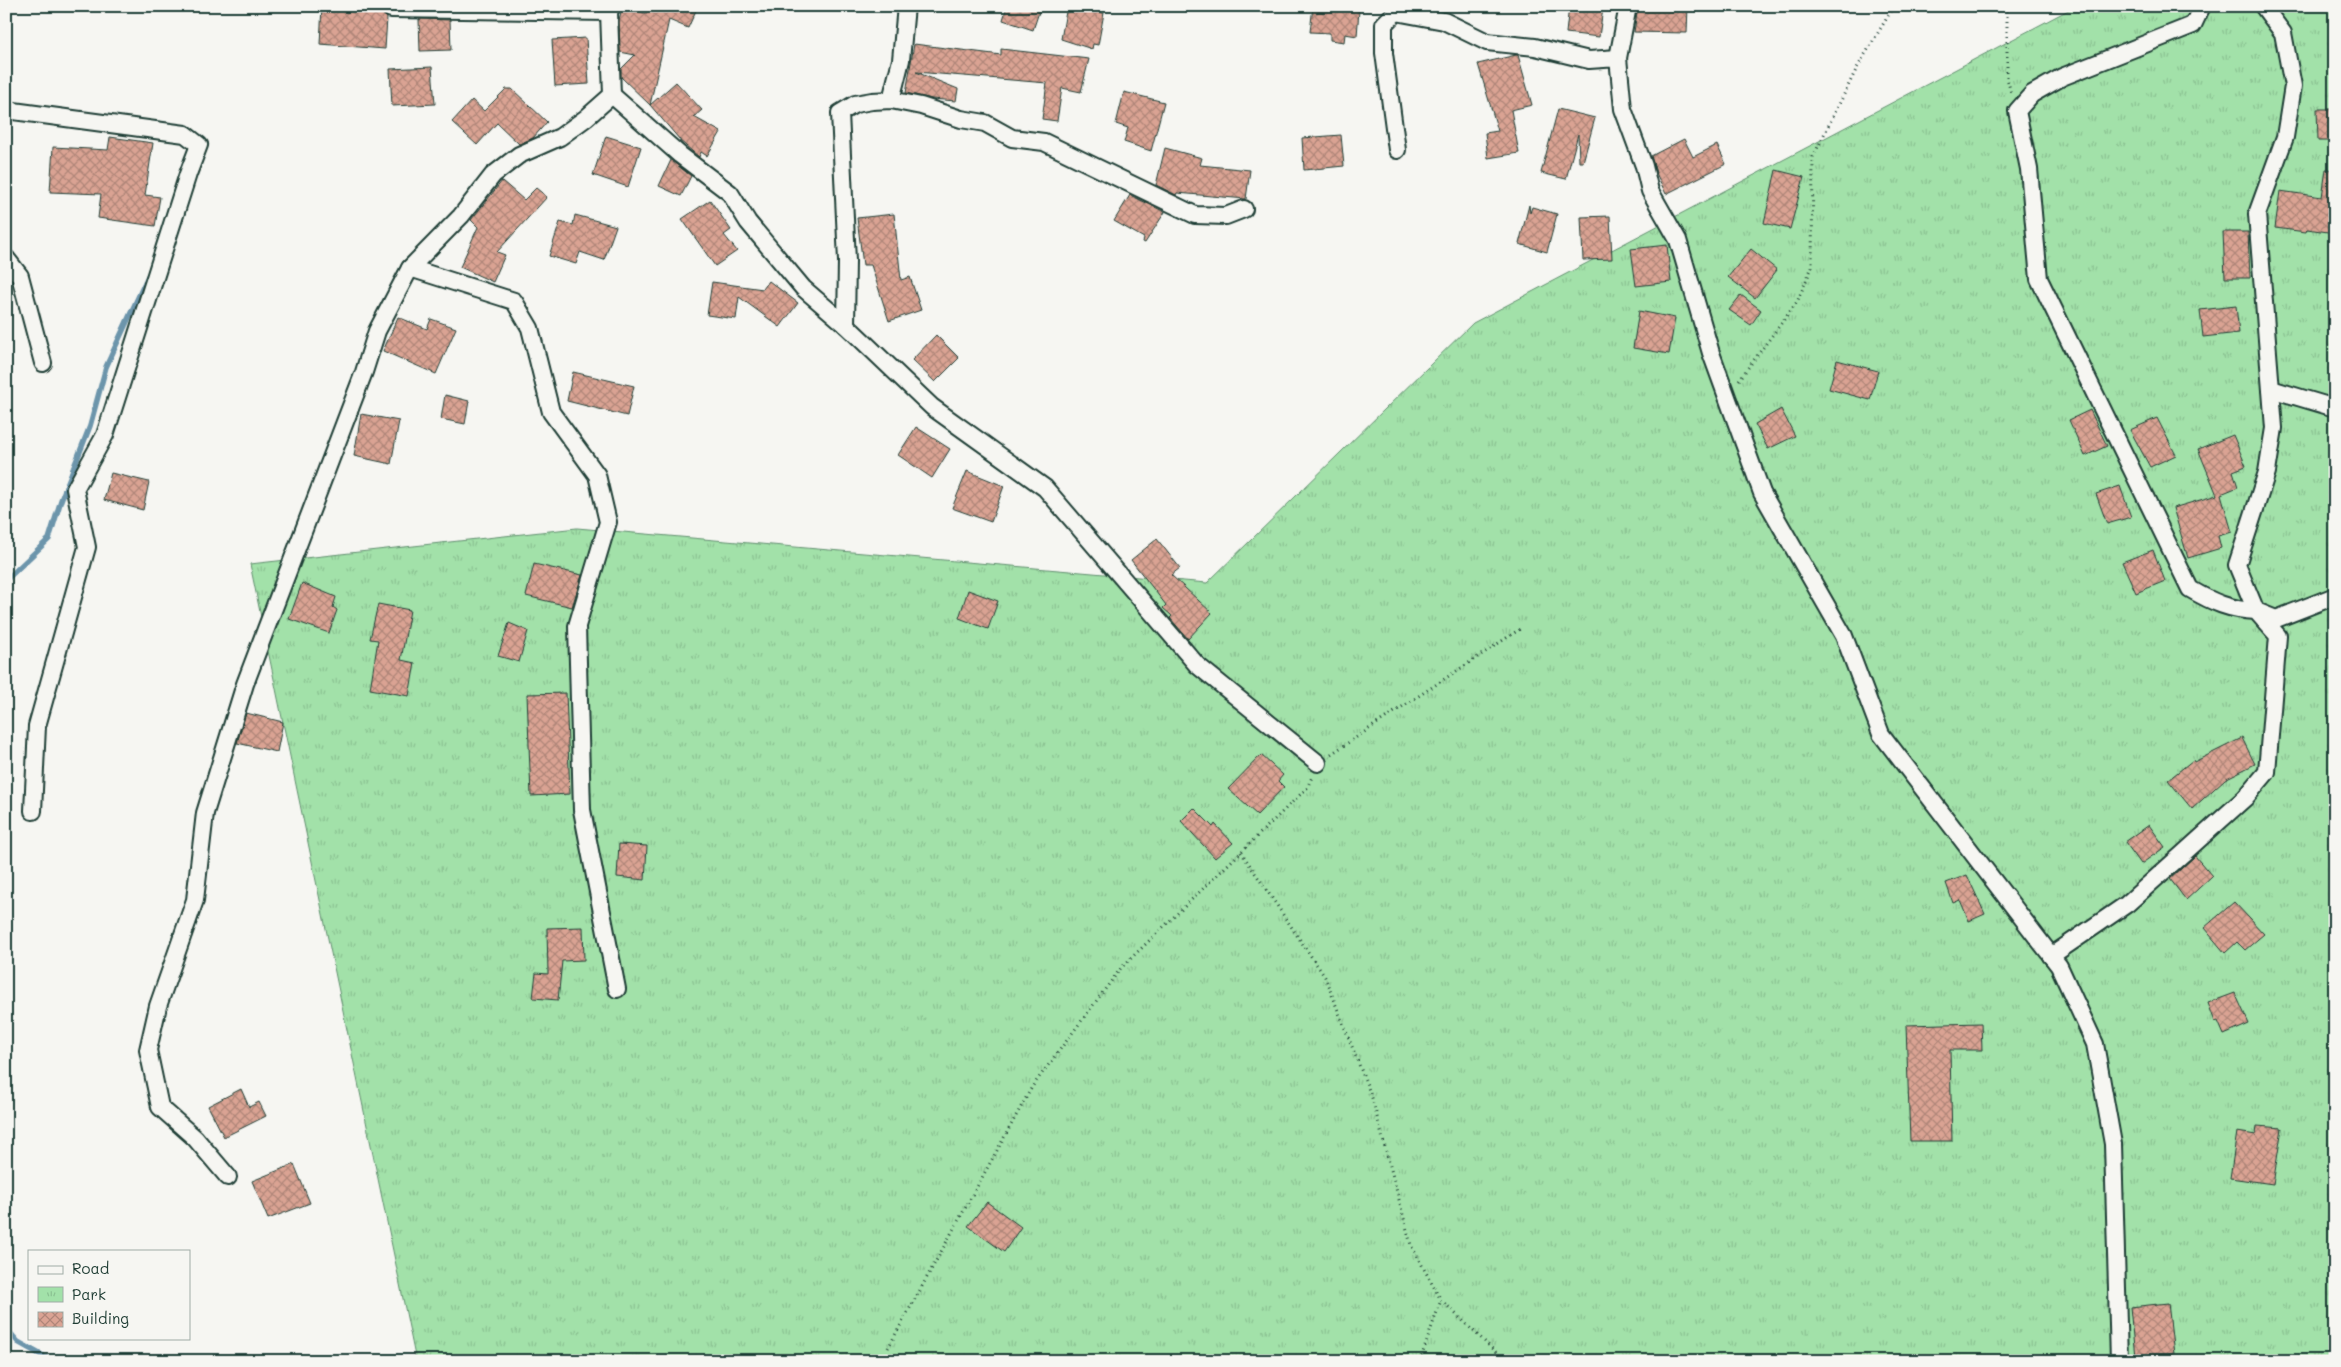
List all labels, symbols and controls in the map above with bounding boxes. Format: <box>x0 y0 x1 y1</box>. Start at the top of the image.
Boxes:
legend <box>28 1250 190 1340</box>
text: Road <box>72 1258 109 1278</box>
text: Park <box>72 1284 106 1304</box>
text: Building <box>72 1308 129 1328</box>

